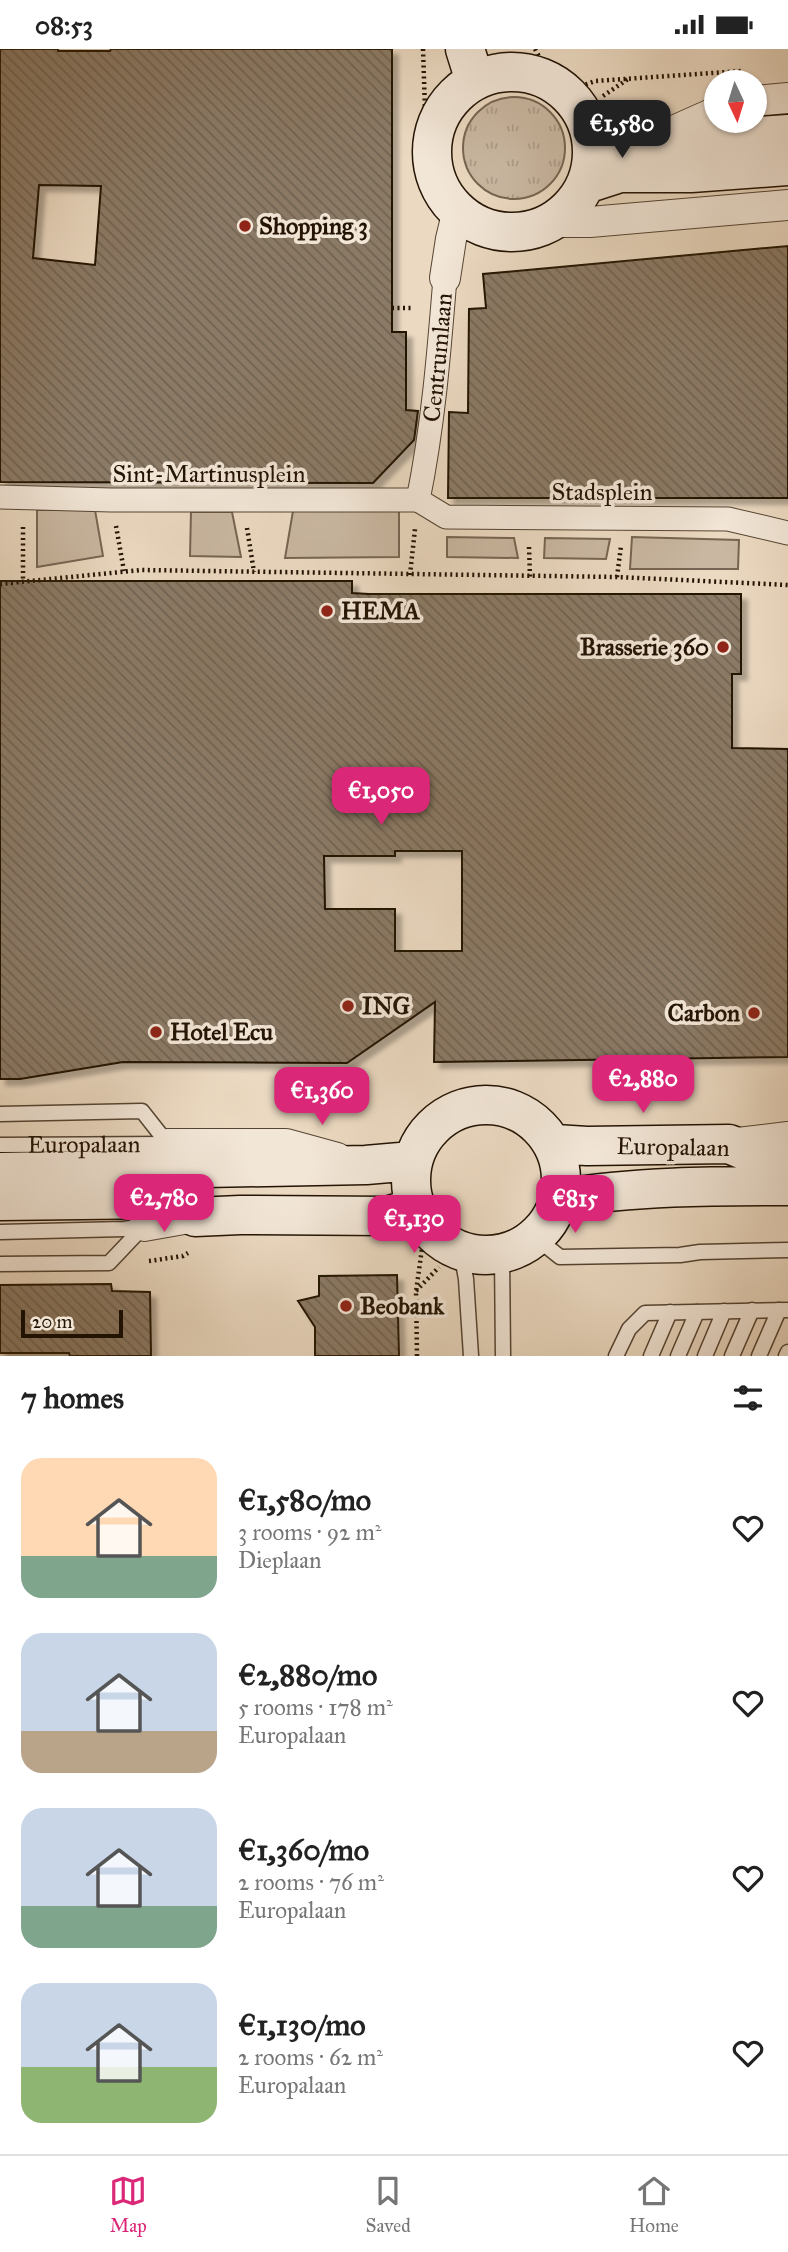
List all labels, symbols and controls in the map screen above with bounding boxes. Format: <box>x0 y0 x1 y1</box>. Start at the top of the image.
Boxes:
text: 08:53 <box>35 9 93 41</box>
north arrow <box>704 70 766 133</box>
map controls <box>704 70 767 133</box>
pin: €1,580 <box>565 101 679 160</box>
text: €1,580 <box>590 109 654 137</box>
place label: Shopping 3 <box>259 211 368 241</box>
marker: Shopping 3 <box>237 218 253 234</box>
street label: Centrumlaan <box>416 292 459 424</box>
street label: Sint-Martinusplein <box>113 459 305 489</box>
street label: Stadsplein <box>551 477 653 507</box>
place label: HEMA <box>341 596 421 626</box>
marker: HEMA <box>319 603 335 619</box>
place label: Brasserie 360 <box>580 632 709 662</box>
marker: Brasserie 360 <box>715 639 731 655</box>
pin: €1,050 <box>324 767 438 827</box>
text: €1,050 <box>348 776 414 804</box>
place label: ING <box>362 991 410 1021</box>
marker: ING <box>340 998 356 1014</box>
place label: Carbon <box>668 998 740 1028</box>
marker: Carbon <box>746 1005 762 1021</box>
place label: Hotel Ecu <box>170 1017 273 1047</box>
marker: Hotel Ecu <box>148 1024 164 1040</box>
pin: €2,880 <box>586 1055 700 1115</box>
text: €2,880 <box>608 1064 678 1092</box>
pin: €1,360 <box>265 1067 379 1127</box>
text: €1,360 <box>290 1076 354 1104</box>
street label: Europalaan <box>27 1129 141 1160</box>
street label: Europalaan <box>616 1131 730 1163</box>
pin: €2,780 <box>107 1175 221 1234</box>
pin: €815 <box>534 1175 616 1235</box>
text: €2,780 <box>130 1183 198 1211</box>
text: €815 <box>552 1184 598 1212</box>
pin: €1,130 <box>357 1195 471 1255</box>
text: €1,130 <box>384 1204 444 1232</box>
place label: Beobank <box>360 1291 445 1321</box>
marker: Beobank <box>338 1298 354 1314</box>
scale bar <box>21 1307 122 1339</box>
text: 20 m <box>32 1310 73 1333</box>
icon: filters <box>729 1379 767 1417</box>
text: 7 homes <box>21 1380 124 1416</box>
text: €1,580/mo <box>238 1482 371 1518</box>
icon: home <box>77 1486 161 1570</box>
icon: heart <box>729 1509 767 1547</box>
text: 3 rooms · 92 m² <box>238 1518 381 1546</box>
text: Dieplaan <box>238 1546 321 1574</box>
text: €2,880/mo <box>238 1657 377 1693</box>
icon: home <box>77 1661 161 1745</box>
icon: heart <box>729 1684 767 1722</box>
text: 5 rooms · 178 m² <box>238 1693 393 1721</box>
text: Europalaan <box>238 1721 346 1749</box>
text: €1,360/mo <box>238 1832 369 1868</box>
icon: home <box>77 1836 161 1920</box>
icon: heart <box>729 1859 767 1897</box>
text: 2 rooms · 76 m² <box>238 1868 384 1896</box>
text: Europalaan <box>238 1896 346 1924</box>
text: €1,130/mo <box>238 2007 366 2043</box>
icon: home <box>77 2011 161 2095</box>
icon: heart <box>729 2034 767 2072</box>
text: 2 rooms · 62 m² <box>238 2043 383 2071</box>
text: Europalaan <box>238 2071 346 2099</box>
tab: Map <box>109 2172 147 2237</box>
tab: Saved <box>366 2172 411 2237</box>
tab: Home <box>629 2172 679 2237</box>

